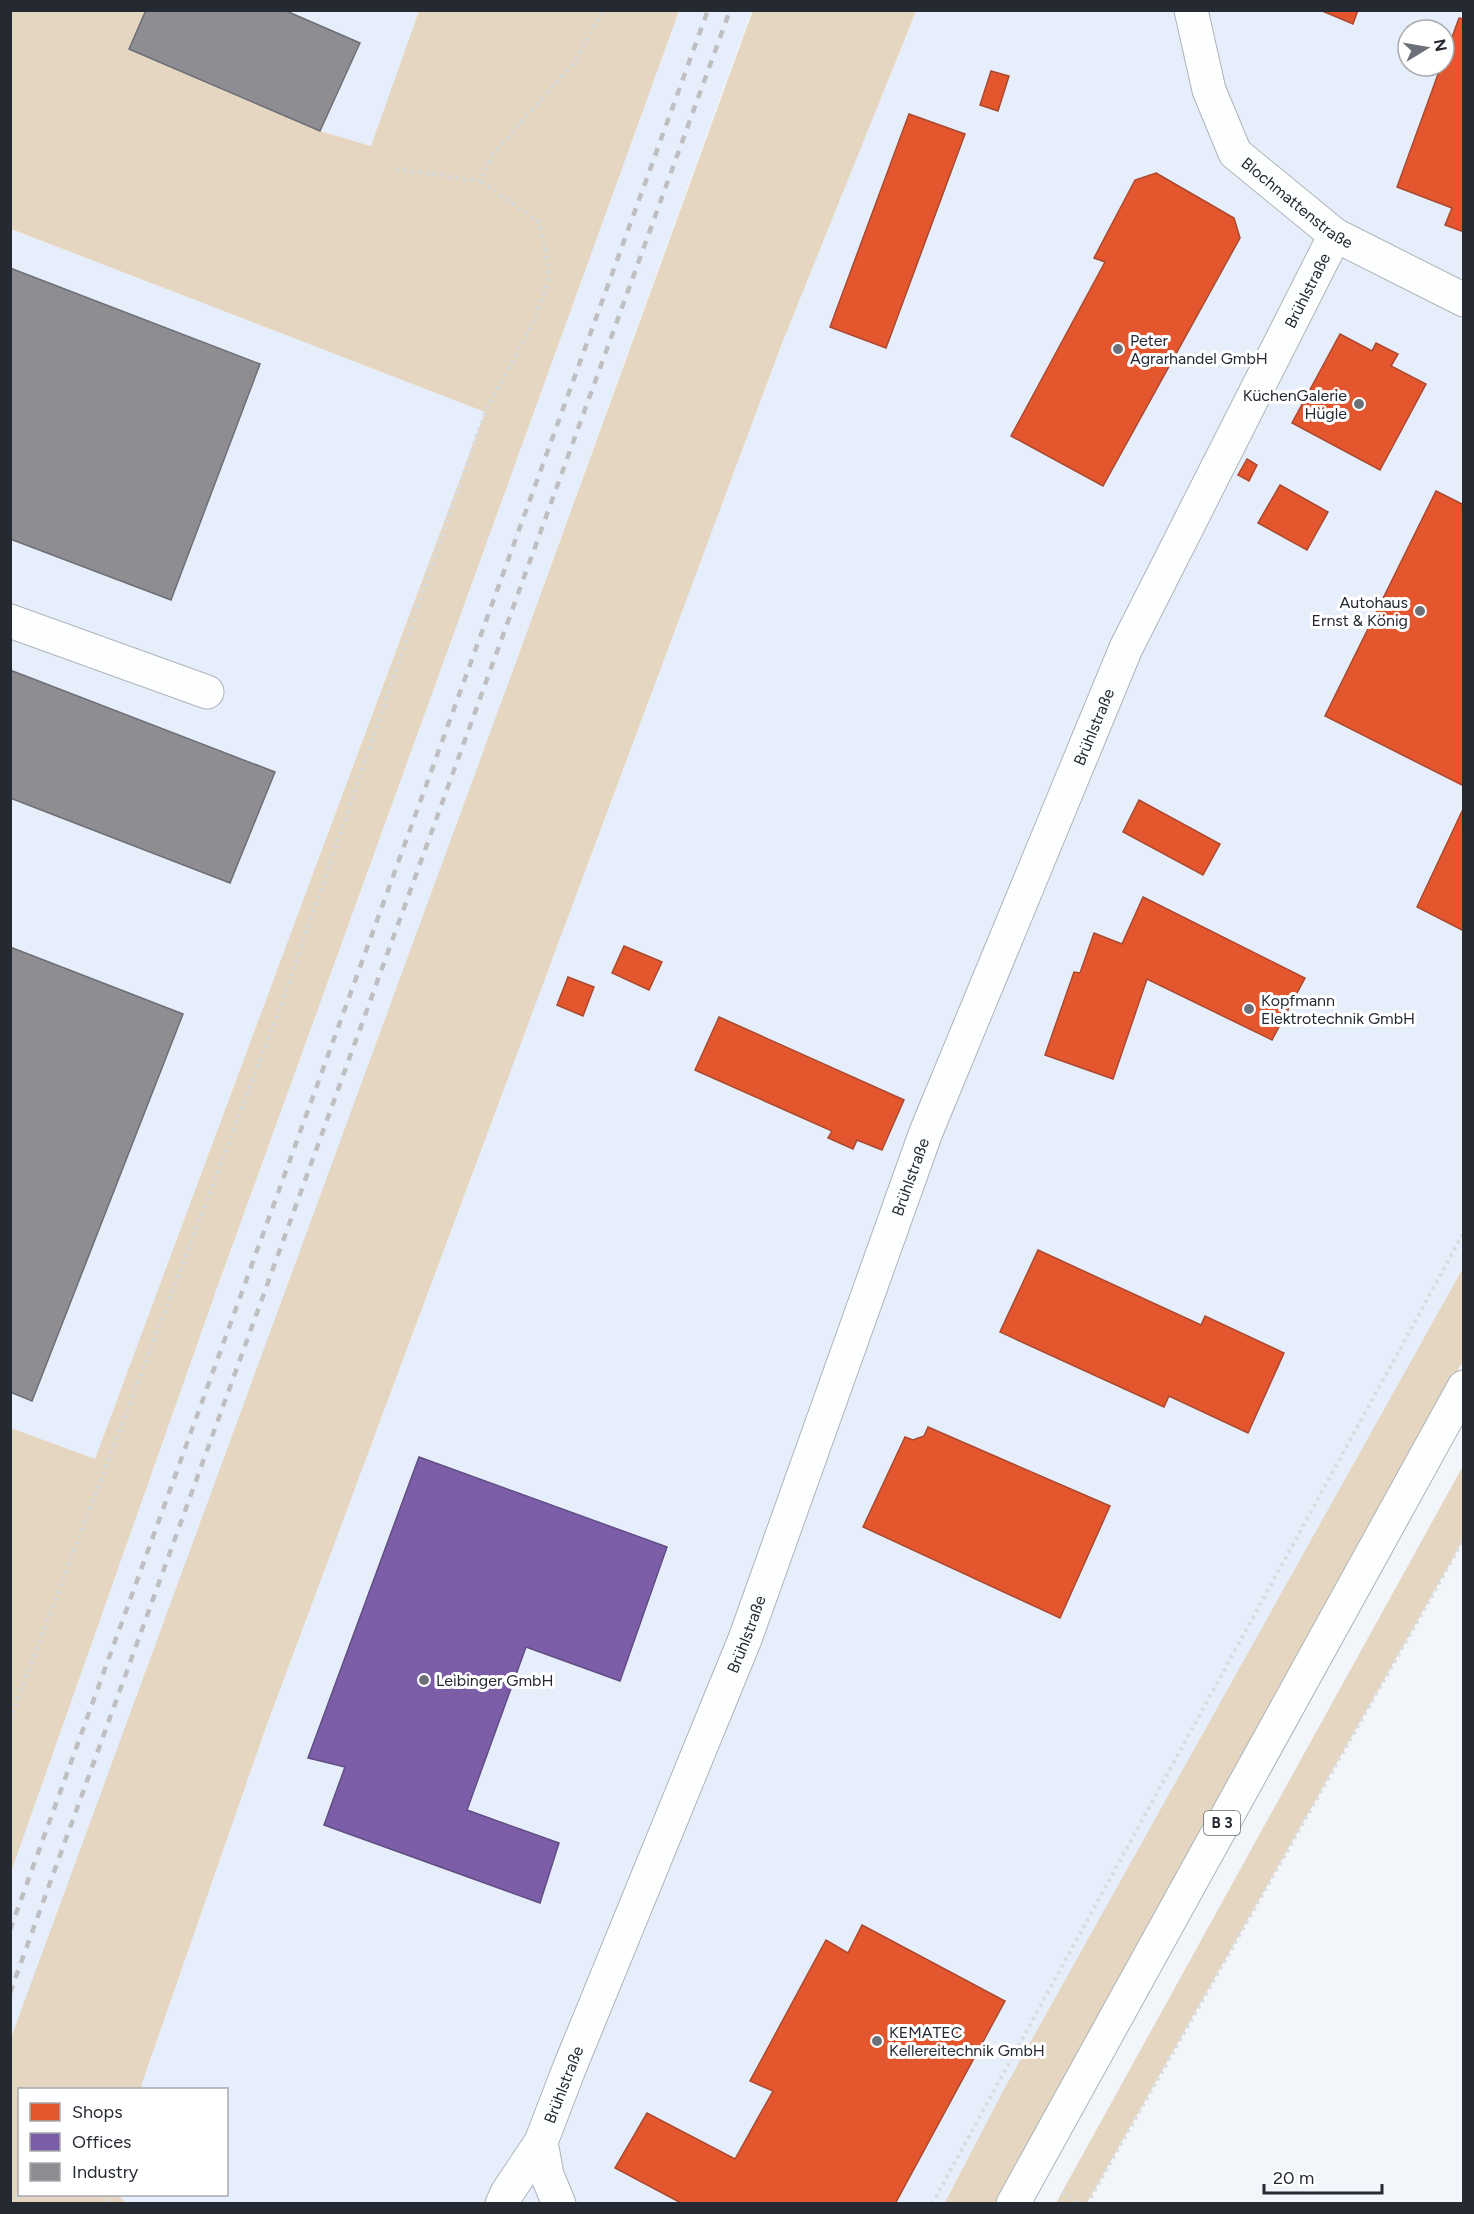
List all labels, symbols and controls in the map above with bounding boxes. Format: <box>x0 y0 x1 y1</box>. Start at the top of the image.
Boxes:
north arrow <box>1396 18 1456 78</box>
text: N <box>1430 37 1451 53</box>
street label: Blochmattenstraße <box>1238 153 1356 253</box>
street label: Brühlstraße <box>1281 250 1334 331</box>
place label: Peter Agrarhandel GmbH <box>1130 331 1268 368</box>
marker: Peter Agrarhandel GmbH <box>1111 342 1125 356</box>
place label: KüchenGalerie Hügle <box>1243 386 1347 423</box>
marker: KüchenGalerie Hügle <box>1352 397 1366 411</box>
place label: Autohaus Ernst & König <box>1312 593 1408 630</box>
marker: Autohaus Ernst & König <box>1413 604 1427 618</box>
street label: Brühlstraße <box>1070 685 1118 768</box>
place label: Kopfmann Elektrotechnik GmbH <box>1261 991 1415 1028</box>
marker: Kopfmann Elektrotechnik GmbH <box>1242 1002 1256 1016</box>
street label: Brühlstraße <box>888 1135 933 1219</box>
street label: Brühlstraße <box>723 1593 770 1676</box>
place label: Leibinger GmbH <box>436 1671 553 1690</box>
marker: Leibinger GmbH <box>417 1673 431 1687</box>
road number: B 3 <box>1204 1811 1240 1835</box>
place label: KEMATEC Kellereitechnik GmbH <box>889 2023 1045 2060</box>
marker: KEMATEC Kellereitechnik GmbH <box>870 2034 884 2048</box>
street label: Brühlstraße <box>540 2043 588 2126</box>
legend <box>18 2088 228 2196</box>
text: Shops <box>72 2101 123 2123</box>
text: Offices <box>72 2131 131 2153</box>
scale bar <box>1264 2157 1382 2195</box>
text: Industry <box>72 2161 139 2183</box>
text: 20 m <box>1273 2167 1314 2189</box>

